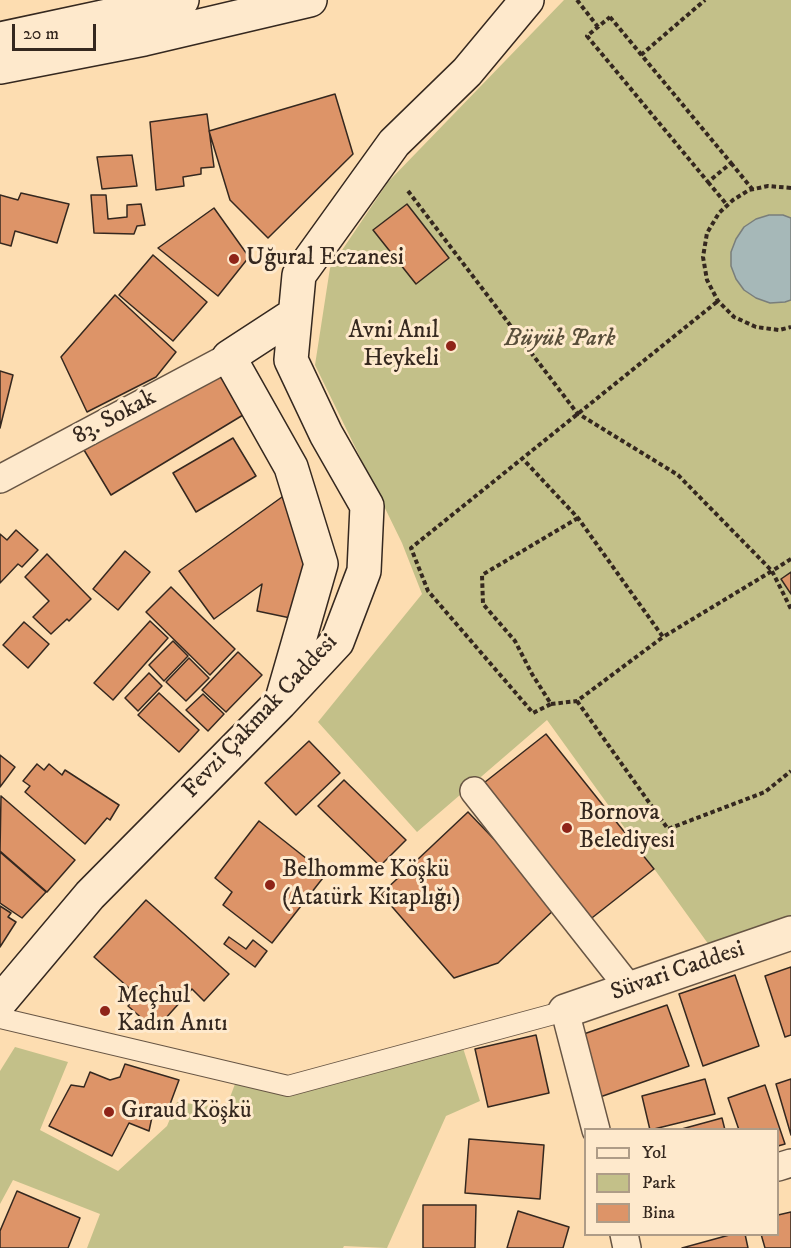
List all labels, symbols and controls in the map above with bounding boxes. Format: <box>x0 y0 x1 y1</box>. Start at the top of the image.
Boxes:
scale bar <box>15 12 99 50</box>
text: 20 m <box>23 23 59 45</box>
place label: Uğural Eczanesi <box>246 245 404 273</box>
marker: Uğural Eczanesi <box>227 252 241 266</box>
place label: Avni Anıl Heykeli <box>349 318 439 374</box>
park label: Büyük Park <box>505 326 615 354</box>
marker: Avni Anıl Heykeli <box>444 339 458 353</box>
street label: 83. Sokak <box>69 384 161 452</box>
street label: Fevzi Çakmak Caddesi <box>178 629 344 805</box>
place label: Bornova Belediyesi <box>579 800 675 856</box>
marker: Bornova Belediyesi <box>560 821 574 835</box>
place label: Belhomme Köşkü (Atatürk Kitaplığı) <box>282 857 460 913</box>
marker: Belhomme Köşkü (Atatürk Kitaplığı) <box>263 878 277 892</box>
street label: Süvari Caddesi <box>607 936 749 1008</box>
place label: Meçhul Kadın Anıtı <box>117 983 228 1039</box>
marker: Meçhul Kadın Anıtı <box>98 1004 112 1018</box>
place label: Gıraud Köşkü <box>121 1098 251 1126</box>
marker: Gıraud Köşkü <box>102 1105 116 1119</box>
legend <box>584 1128 779 1236</box>
text: Yol <box>642 1142 666 1164</box>
text: Park <box>642 1172 676 1194</box>
text: Bina <box>642 1202 675 1224</box>

